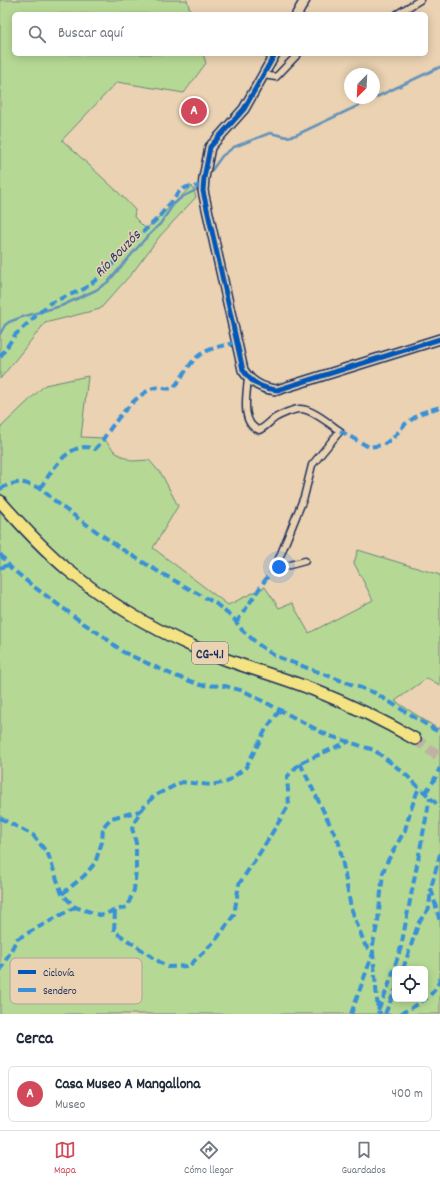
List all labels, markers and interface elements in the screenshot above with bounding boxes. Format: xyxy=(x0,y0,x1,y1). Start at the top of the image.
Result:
search box xyxy=(12,12,428,56)
icon: search xyxy=(26,23,48,45)
text: Buscar aquí xyxy=(58,23,123,45)
north arrow xyxy=(344,68,380,104)
pin: A xyxy=(181,96,207,126)
water label: Río Bouzós xyxy=(90,225,147,283)
your location xyxy=(269,557,289,577)
road number: CG-4.1 xyxy=(192,642,228,664)
legend xyxy=(10,958,142,1004)
text: Ciclovía xyxy=(43,966,75,982)
map controls xyxy=(392,966,428,1002)
button: locate xyxy=(392,966,428,1002)
text: Sendero xyxy=(43,984,77,1000)
text: Cerca xyxy=(16,1028,53,1052)
text: Casa Museo A Mangallona xyxy=(55,1074,200,1096)
text: A xyxy=(26,1085,34,1104)
text: 400 m xyxy=(392,1085,423,1104)
text: Museo xyxy=(55,1096,85,1115)
tab: Mapa xyxy=(54,1139,76,1179)
tab: Cómo llegar xyxy=(184,1139,233,1179)
tab: Guardados xyxy=(341,1139,386,1179)

